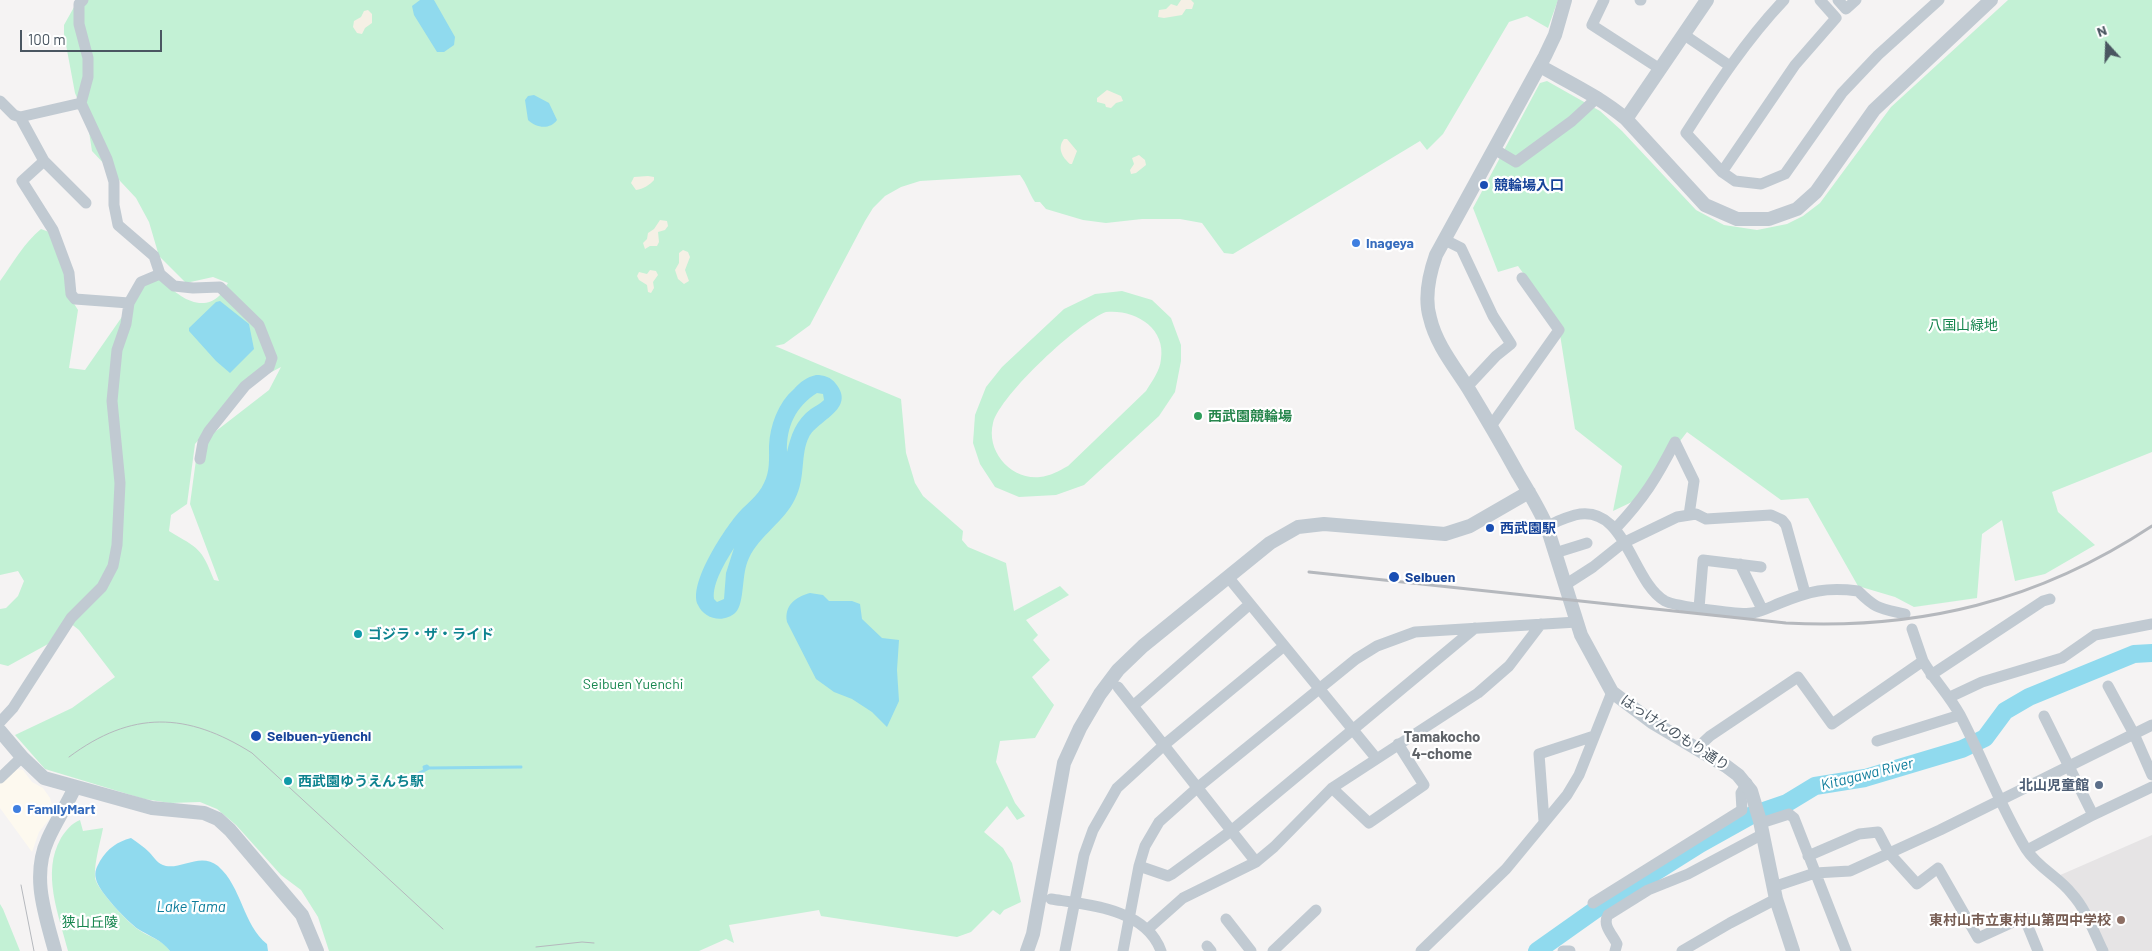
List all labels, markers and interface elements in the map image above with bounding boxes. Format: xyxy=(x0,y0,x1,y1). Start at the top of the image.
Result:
scale bar xyxy=(22,20,165,52)
north arrow xyxy=(2082,20,2132,70)
text: N xyxy=(2094,21,2109,40)
text: 100 m xyxy=(28,30,66,48)
place label: 競輪場入口 xyxy=(1494,177,1564,193)
marker: 競輪場入口 xyxy=(1478,179,1490,191)
place label: Inageya xyxy=(1366,235,1414,251)
marker: Inageya xyxy=(1350,237,1362,249)
park label: 八国山緑地 xyxy=(1928,317,1998,333)
place label: 西武園競輪場 xyxy=(1208,408,1292,424)
marker: 西武園競輪場 xyxy=(1192,410,1204,422)
place label: 西武園駅 xyxy=(1500,520,1556,536)
marker: 西武園駅 xyxy=(1484,522,1496,534)
place label: Seibuen xyxy=(1405,569,1455,585)
marker: Seibuen xyxy=(1387,570,1401,584)
place label: ゴジラ・ザ・ライド xyxy=(368,626,494,642)
marker: ゴジラ・ザ・ライド xyxy=(352,628,364,640)
park label: Seibuen Yuenchi xyxy=(583,676,683,692)
street label: はっけんのもり通り xyxy=(1618,692,1732,774)
place label: Seibuen-yūenchi xyxy=(267,728,371,744)
district label: Tamakocho 4-chome xyxy=(1404,728,1480,763)
marker: Seibuen-yūenchi xyxy=(249,729,263,743)
water label: Kitagawa River xyxy=(1819,754,1915,794)
place label: 西武園ゆうえんち駅 xyxy=(298,773,424,789)
marker: 西武園ゆうえんち駅 xyxy=(282,775,294,787)
place label: 北山児童館 xyxy=(2019,777,2089,793)
marker: 北山児童館 xyxy=(2093,779,2105,791)
place label: FamilyMart xyxy=(27,801,95,817)
marker: FamilyMart xyxy=(11,803,23,815)
water label: Lake Tama xyxy=(156,898,226,916)
place label: 東村山市立東村山第四中学校 xyxy=(1929,912,2111,928)
park label: 狭山丘陵 xyxy=(62,914,118,930)
marker: 東村山市立東村山第四中学校 xyxy=(2115,914,2127,926)

